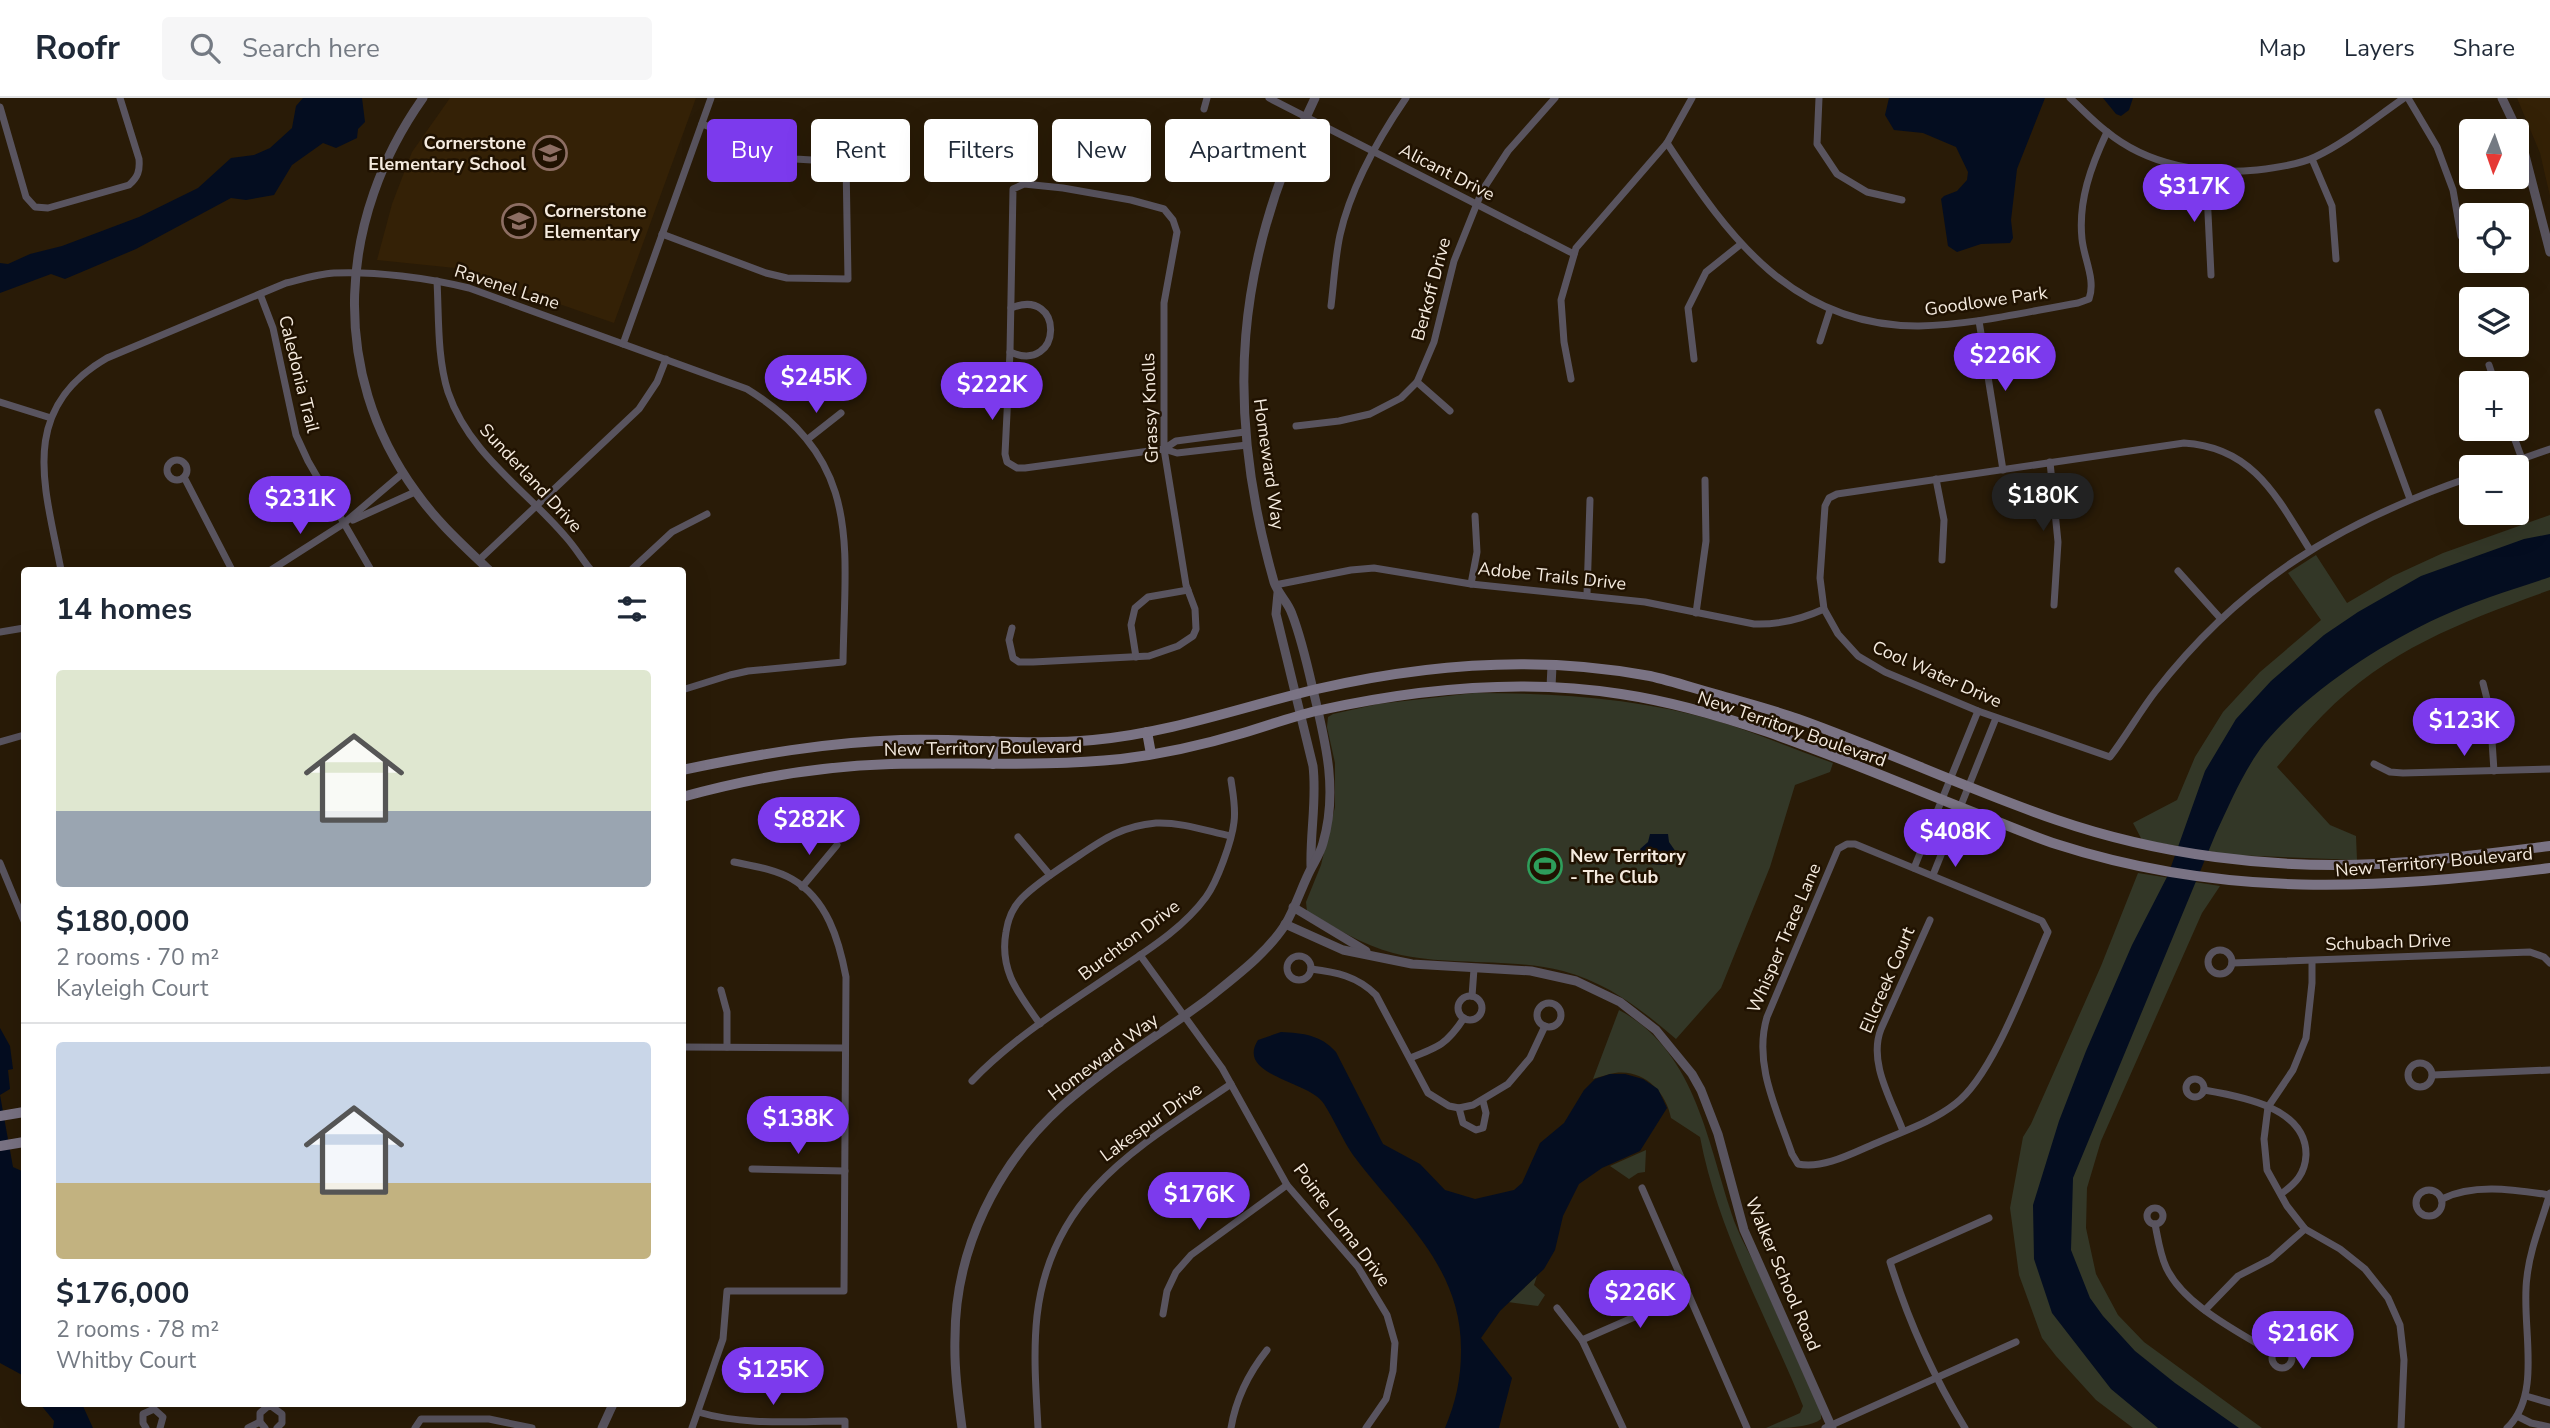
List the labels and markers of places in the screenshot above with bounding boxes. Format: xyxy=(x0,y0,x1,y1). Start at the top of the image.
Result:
place label: Cornerstone Elementary School xyxy=(368,131,526,176)
school or university icon: Cornerstone Elementary School xyxy=(531,134,569,172)
pin: $317K xyxy=(2145,164,2243,224)
place label: Cornerstone Elementary xyxy=(544,199,647,244)
school or university icon: Cornerstone Elementary xyxy=(500,202,538,240)
pin: $226K xyxy=(1956,334,2054,393)
pin: $245K xyxy=(767,356,865,415)
pin: $222K xyxy=(943,362,1041,422)
pin: $180K xyxy=(1994,474,2092,533)
pin: $231K xyxy=(251,476,349,536)
pin: $123K xyxy=(2415,698,2513,758)
pin: $282K xyxy=(760,798,858,857)
pin: $408K xyxy=(1906,810,2004,869)
place label: New Territory - The Club xyxy=(1570,844,1686,889)
sports icon: New Territory - The Club xyxy=(1526,847,1564,885)
pin: $138K xyxy=(749,1096,847,1156)
pin: $176K xyxy=(1150,1172,1248,1232)
pin: $226K xyxy=(1591,1270,1689,1330)
pin: $216K xyxy=(2254,1312,2352,1371)
pin: $125K xyxy=(724,1348,822,1407)

